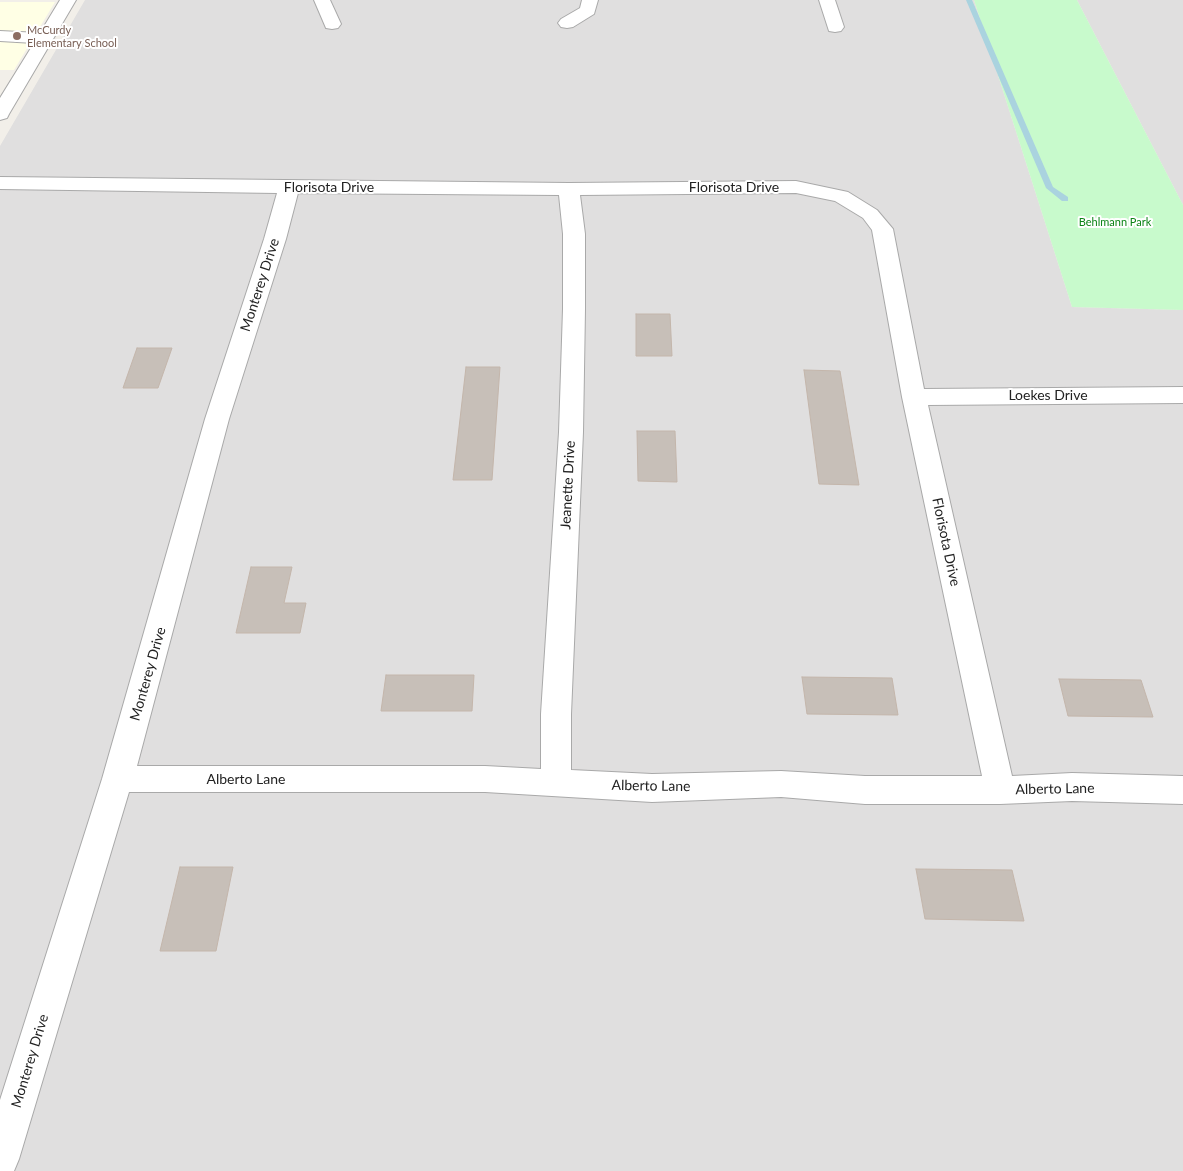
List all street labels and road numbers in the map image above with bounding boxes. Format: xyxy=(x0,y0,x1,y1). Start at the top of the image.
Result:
street label: Florisota Drive xyxy=(284,179,374,195)
street label: Florisota Drive xyxy=(689,179,779,195)
street label: Monterey Drive xyxy=(237,236,283,334)
street label: Loekes Drive xyxy=(1008,387,1088,403)
street label: Jeanette Drive xyxy=(557,440,579,530)
street label: Florisota Drive xyxy=(928,496,964,588)
street label: Monterey Drive xyxy=(127,625,169,723)
street label: Alberto Lane xyxy=(207,771,285,787)
street label: Alberto Lane xyxy=(611,777,691,795)
street label: Alberto Lane xyxy=(1015,780,1095,798)
street label: Monterey Drive xyxy=(8,1012,52,1110)

